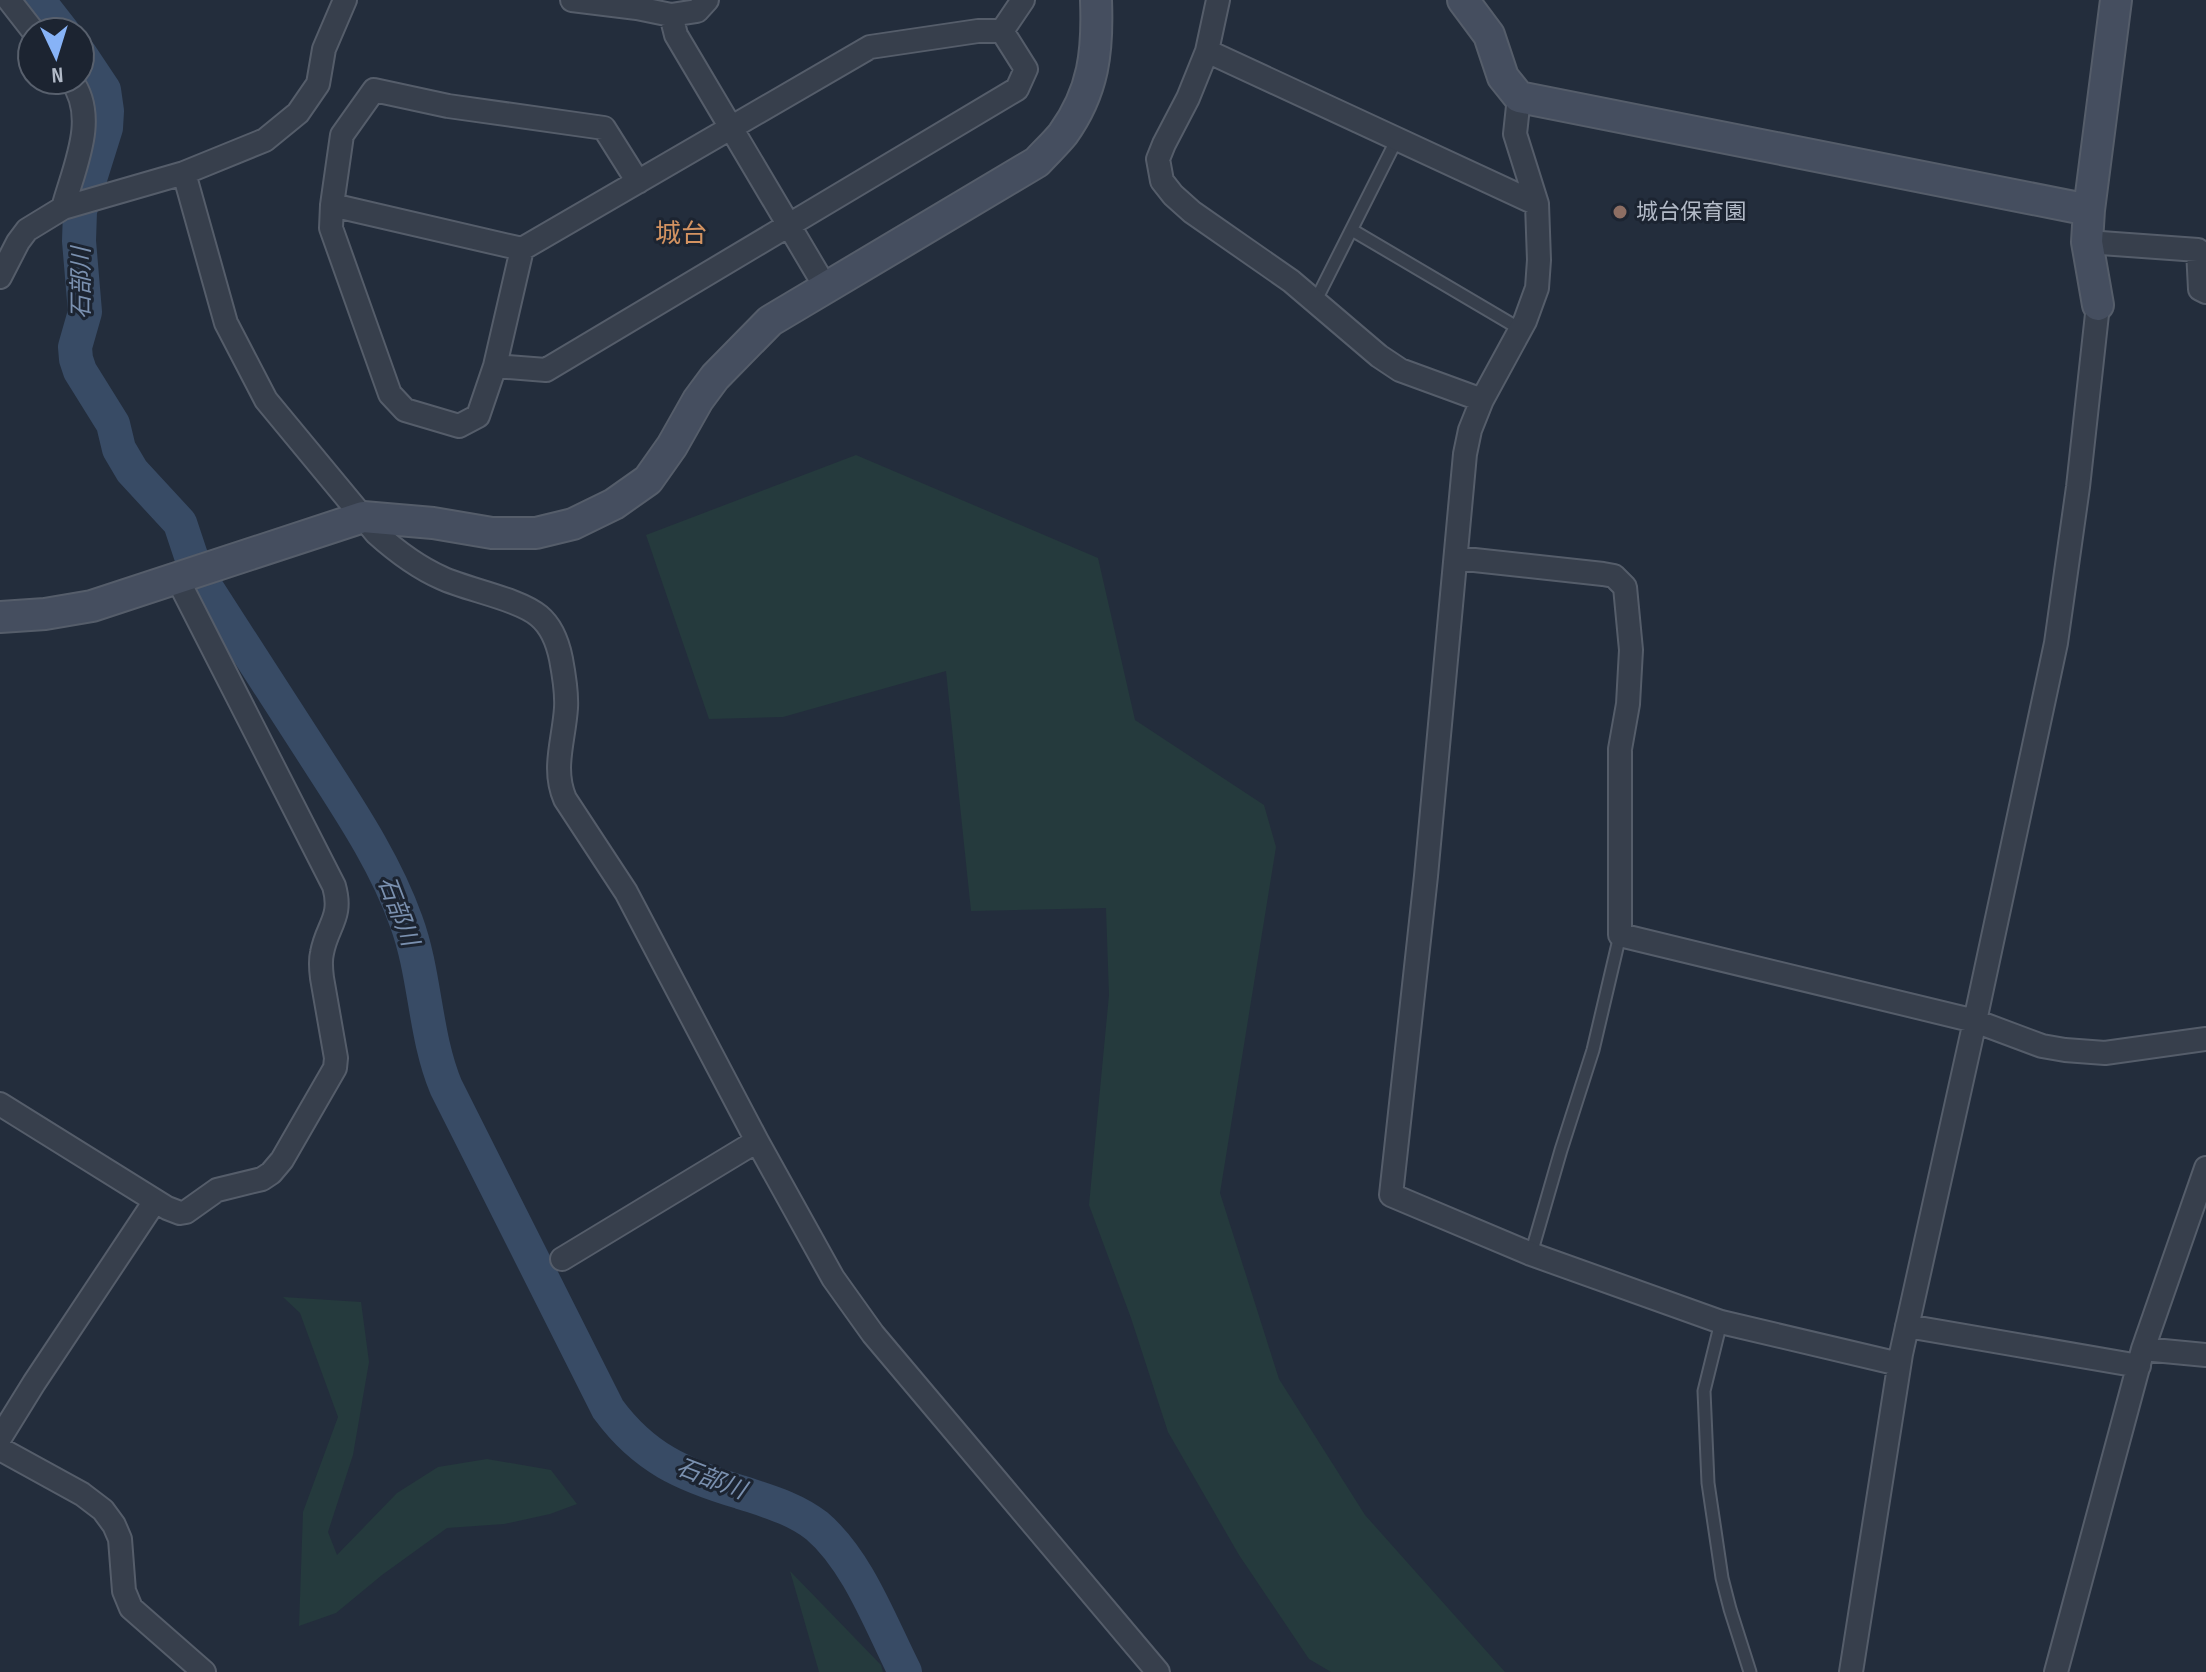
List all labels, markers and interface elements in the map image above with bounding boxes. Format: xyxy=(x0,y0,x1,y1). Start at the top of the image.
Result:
north arrow xyxy=(16,16,96,96)
text: N xyxy=(50,61,64,88)
place label: 城台保育園 xyxy=(1636,199,1746,226)
marker: 城台保育園 xyxy=(1611,203,1629,221)
district label: 城台 xyxy=(655,219,707,250)
water label: 石部川 xyxy=(67,244,96,319)
water label: 石部川 xyxy=(372,872,426,953)
water label: 石部川 xyxy=(672,1453,753,1507)

